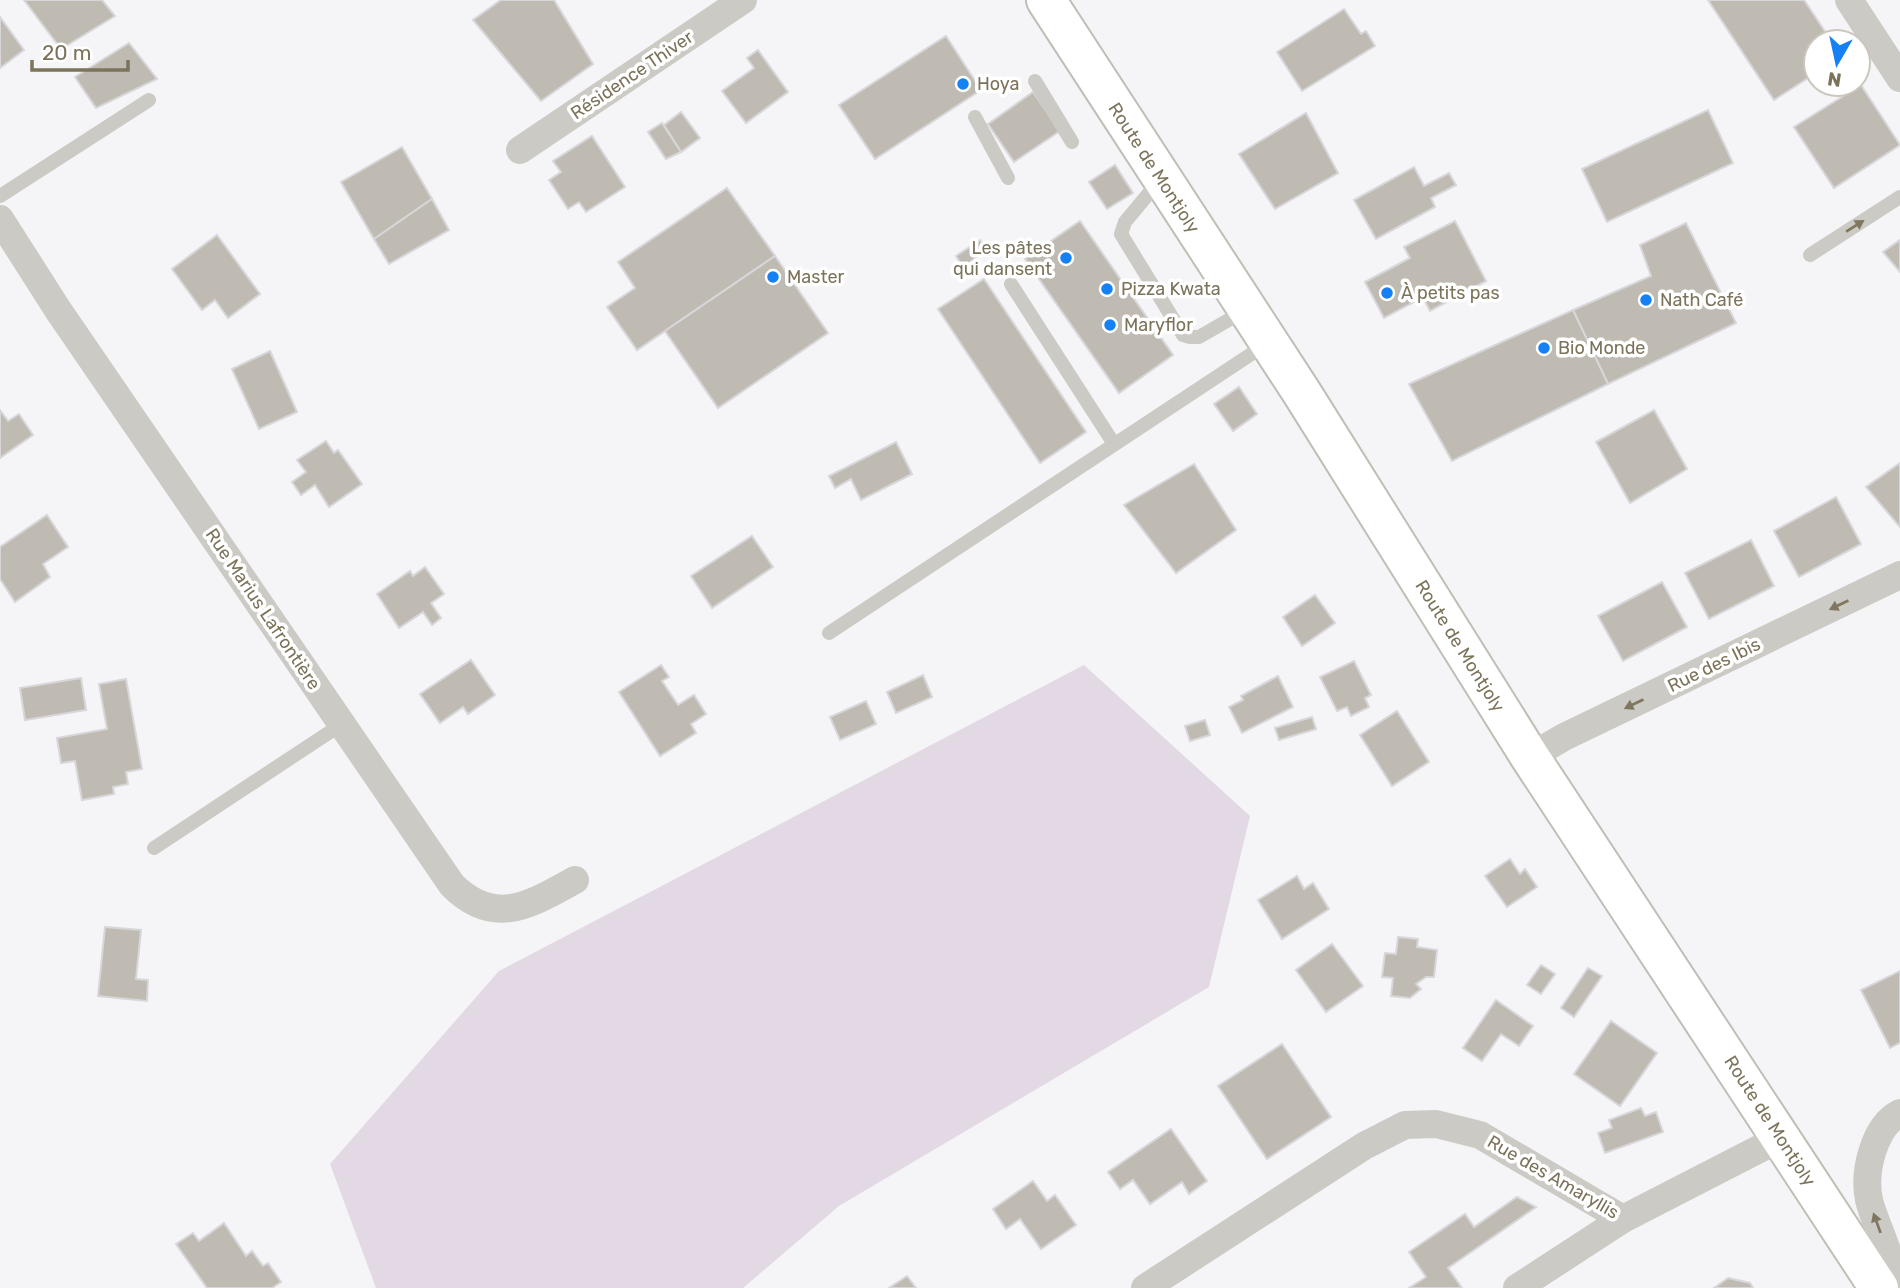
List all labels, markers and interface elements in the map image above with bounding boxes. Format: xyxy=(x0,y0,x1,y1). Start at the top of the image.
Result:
street label: Résidence Thiver xyxy=(567,26,698,124)
scale bar xyxy=(32,28,128,72)
north arrow xyxy=(1802,28,1872,98)
text: 20 m xyxy=(42,40,91,65)
text: N xyxy=(1826,67,1843,92)
place label: Hoya xyxy=(977,73,1019,95)
marker: Hoya xyxy=(955,76,971,92)
street label: Route de Montjoly xyxy=(1104,99,1204,237)
one-way arrow xyxy=(1845,219,1865,232)
place label: Les pâtes qui dansent xyxy=(953,237,1052,280)
marker: Les pâtes qui dansent xyxy=(1058,250,1074,266)
place label: Master xyxy=(787,266,845,288)
marker: Master xyxy=(765,269,781,285)
place label: Pizza Kwata xyxy=(1121,278,1221,300)
marker: Pizza Kwata xyxy=(1099,281,1115,297)
place label: À petits pas xyxy=(1401,282,1500,304)
marker: À petits pas xyxy=(1379,285,1395,301)
place label: Nath Café xyxy=(1660,289,1743,311)
marker: Nath Café xyxy=(1638,292,1654,308)
place label: Maryflor xyxy=(1124,314,1193,336)
marker: Maryflor xyxy=(1102,317,1118,333)
place label: Bio Monde xyxy=(1558,337,1645,359)
marker: Bio Monde xyxy=(1536,340,1552,356)
street label: Rue Marius Lafrontière xyxy=(201,524,325,694)
street label: Route de Montjoly xyxy=(1411,576,1509,716)
one-way arrow xyxy=(1829,599,1849,610)
street label: Rue des Ibis xyxy=(1664,633,1764,697)
one-way arrow xyxy=(1624,698,1644,709)
street label: Route de Montjoly xyxy=(1720,1052,1820,1190)
street label: Rue des Amaryllis xyxy=(1483,1130,1623,1224)
one-way arrow xyxy=(1871,1212,1882,1233)

